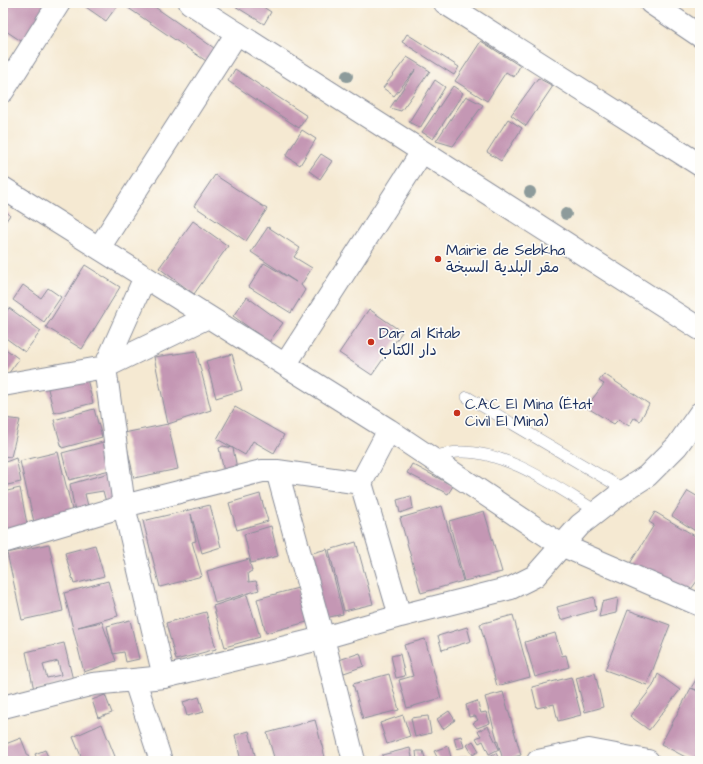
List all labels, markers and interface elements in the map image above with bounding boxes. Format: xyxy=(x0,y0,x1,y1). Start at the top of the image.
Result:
place label: Mairie de Sebkha مقر البلدية السبخة xyxy=(446,240,566,278)
marker: Mairie de Sebkha مقر البلدية السبخة xyxy=(433,254,443,264)
place label: Dar al Kitab دار الكتاب xyxy=(379,323,461,361)
marker: Dar al Kitab دار الكتاب xyxy=(366,337,376,347)
place label: C.A.C El Mina (État Civil El Mina) xyxy=(465,394,592,432)
marker: C.A.C El Mina (État Civil El Mina) xyxy=(452,408,462,418)

